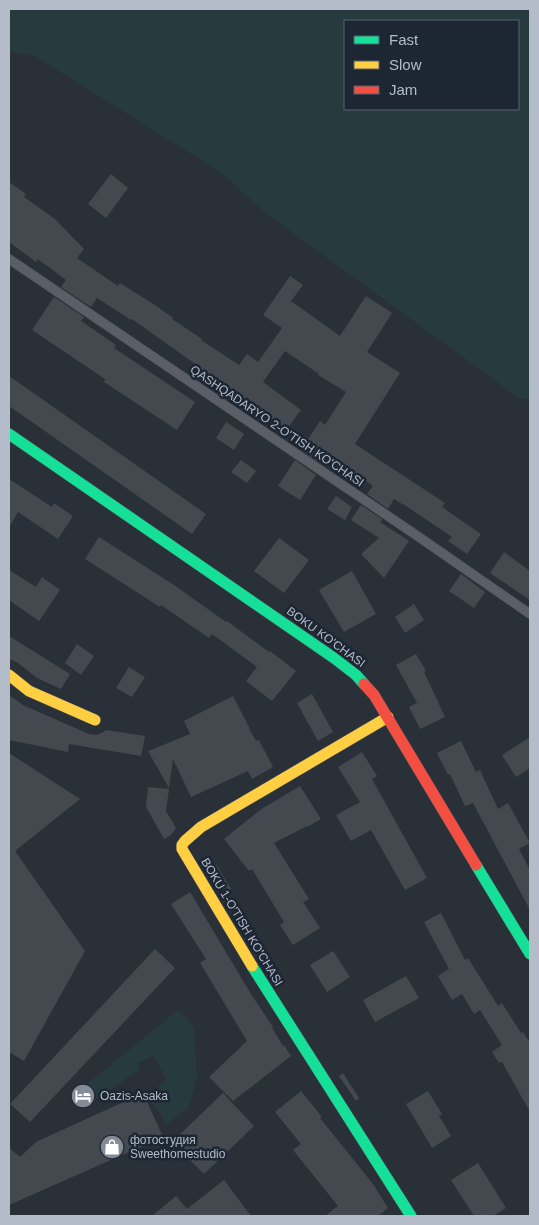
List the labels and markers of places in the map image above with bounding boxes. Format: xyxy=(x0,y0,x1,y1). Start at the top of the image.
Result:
hotel icon: Oazis-Asaka xyxy=(70,1083,96,1109)
place label: Oazis-Asaka xyxy=(100,1089,168,1103)
place label: фотостудия Sweethomestudio xyxy=(130,1133,226,1161)
shop icon: фотостудия Sweethomestudio xyxy=(99,1134,125,1160)

